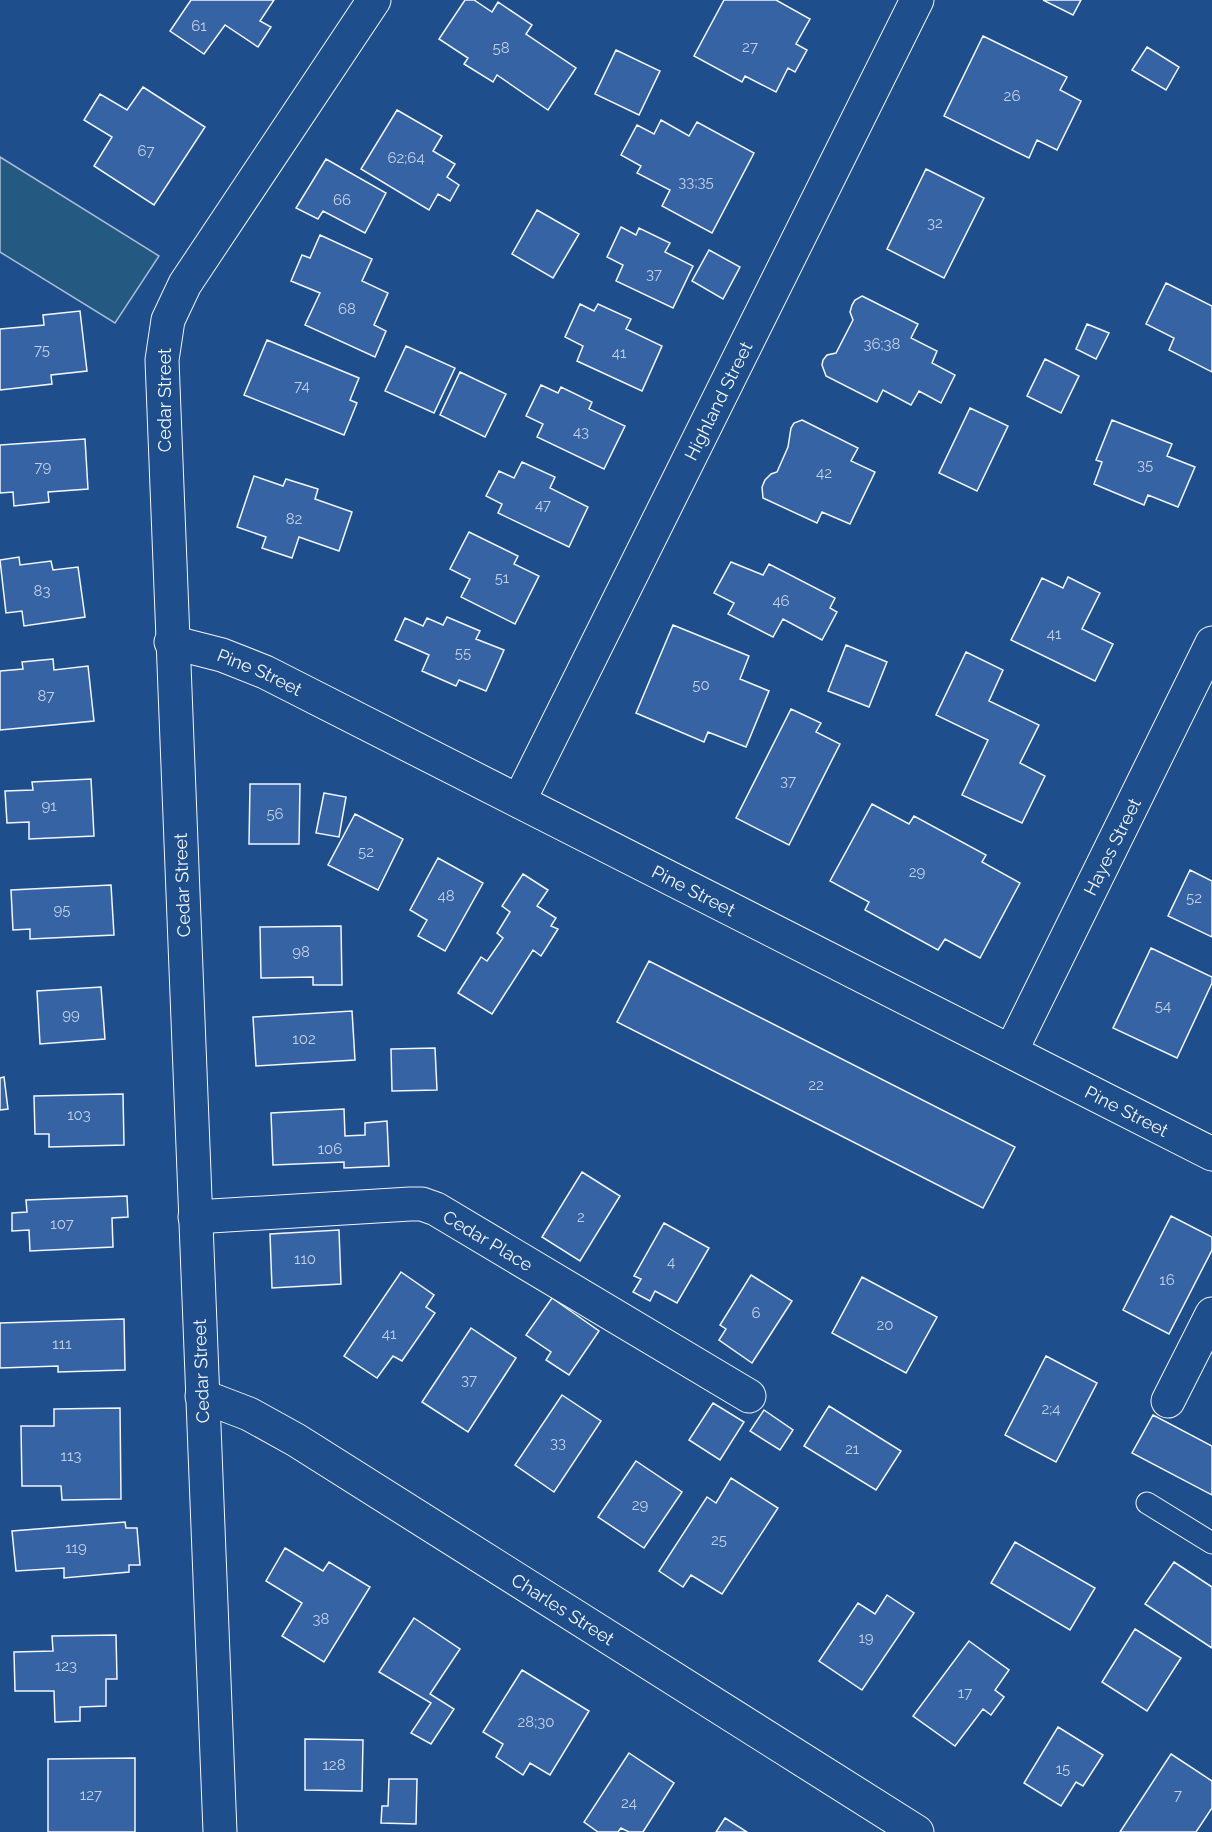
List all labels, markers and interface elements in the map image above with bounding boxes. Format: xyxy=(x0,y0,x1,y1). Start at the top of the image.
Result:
house number: 61 xyxy=(191,17,207,35)
house number: 27 xyxy=(742,38,758,56)
house number: 58 xyxy=(492,39,510,57)
house number: 26 xyxy=(1004,87,1020,105)
house number: 67 xyxy=(137,142,155,160)
house number: 62;64 xyxy=(387,149,425,167)
house number: 33;35 xyxy=(678,173,714,191)
house number: 66 xyxy=(333,191,351,209)
house number: 32 xyxy=(927,214,943,232)
house number: 37 xyxy=(646,265,662,283)
house number: 68 xyxy=(338,300,356,318)
house number: 36;38 xyxy=(863,335,901,353)
street label: Highland Street xyxy=(680,338,756,463)
house number: 75 xyxy=(34,341,50,359)
house number: 41 xyxy=(612,344,627,362)
street label: Cedar Street xyxy=(154,348,175,452)
house number: 74 xyxy=(294,377,310,395)
house number: 43 xyxy=(573,423,589,441)
house number: 35 xyxy=(1137,456,1153,474)
house number: 79 xyxy=(35,458,52,476)
house number: 42 xyxy=(816,464,832,482)
house number: 47 xyxy=(535,496,551,514)
house number: 82 xyxy=(286,510,303,528)
house number: 51 xyxy=(495,569,510,587)
house number: 83 xyxy=(34,582,50,600)
house number: 46 xyxy=(772,592,790,610)
house number: 41 xyxy=(1047,625,1062,643)
street label: Pine Street xyxy=(214,644,306,700)
house number: 55 xyxy=(455,644,471,662)
house number: 50 xyxy=(692,676,710,694)
house number: 87 xyxy=(38,687,54,705)
house number: 37 xyxy=(780,772,796,790)
street label: Hayes Street xyxy=(1079,794,1145,899)
house number: 91 xyxy=(41,797,57,815)
house number: 56 xyxy=(266,805,284,823)
street label: Cedar Street xyxy=(170,833,194,937)
house number: 52 xyxy=(358,843,374,861)
street label: Pine Street xyxy=(649,860,739,920)
house number: 29 xyxy=(909,863,926,881)
house number: 48 xyxy=(437,887,455,905)
house number: 52 xyxy=(1186,889,1202,907)
house number: 95 xyxy=(54,901,70,919)
house number: 98 xyxy=(292,943,310,961)
house number: 54 xyxy=(1155,997,1171,1015)
house number: 99 xyxy=(62,1006,80,1024)
house number: 102 xyxy=(292,1030,316,1048)
house number: 22 xyxy=(808,1076,824,1094)
street label: Pine Street xyxy=(1082,1081,1172,1141)
house number: 103 xyxy=(67,1106,91,1124)
house number: 106 xyxy=(318,1140,342,1158)
street label: Cedar Place xyxy=(440,1205,537,1275)
house number: 2 xyxy=(577,1208,585,1226)
house number: 107 xyxy=(50,1215,74,1233)
house number: 110 xyxy=(294,1250,316,1268)
house number: 4 xyxy=(667,1253,675,1271)
house number: 16 xyxy=(1159,1271,1175,1289)
house number: 6 xyxy=(751,1304,761,1322)
house number: 20 xyxy=(877,1316,894,1334)
street label: Cedar Street xyxy=(189,1319,213,1423)
house number: 41 xyxy=(382,1325,397,1343)
house number: 111 xyxy=(52,1335,72,1353)
house number: 37 xyxy=(461,1371,477,1389)
house number: 2;4 xyxy=(1041,1400,1061,1418)
house number: 33 xyxy=(550,1434,566,1452)
house number: 21 xyxy=(845,1440,860,1458)
house number: 113 xyxy=(61,1447,81,1465)
house number: 29 xyxy=(632,1496,649,1514)
house number: 25 xyxy=(711,1531,727,1549)
house number: 119 xyxy=(65,1539,87,1557)
street label: Charles Street xyxy=(508,1568,619,1649)
house number: 38 xyxy=(313,1610,330,1628)
house number: 19 xyxy=(858,1629,874,1647)
house number: 123 xyxy=(55,1657,77,1675)
house number: 17 xyxy=(958,1684,972,1702)
house number: 28;30 xyxy=(518,1713,554,1731)
house number: 128 xyxy=(322,1756,346,1774)
house number: 15 xyxy=(1056,1760,1070,1778)
house number: 127 xyxy=(80,1786,102,1804)
house number: 7 xyxy=(1174,1786,1182,1804)
house number: 24 xyxy=(621,1794,637,1812)

